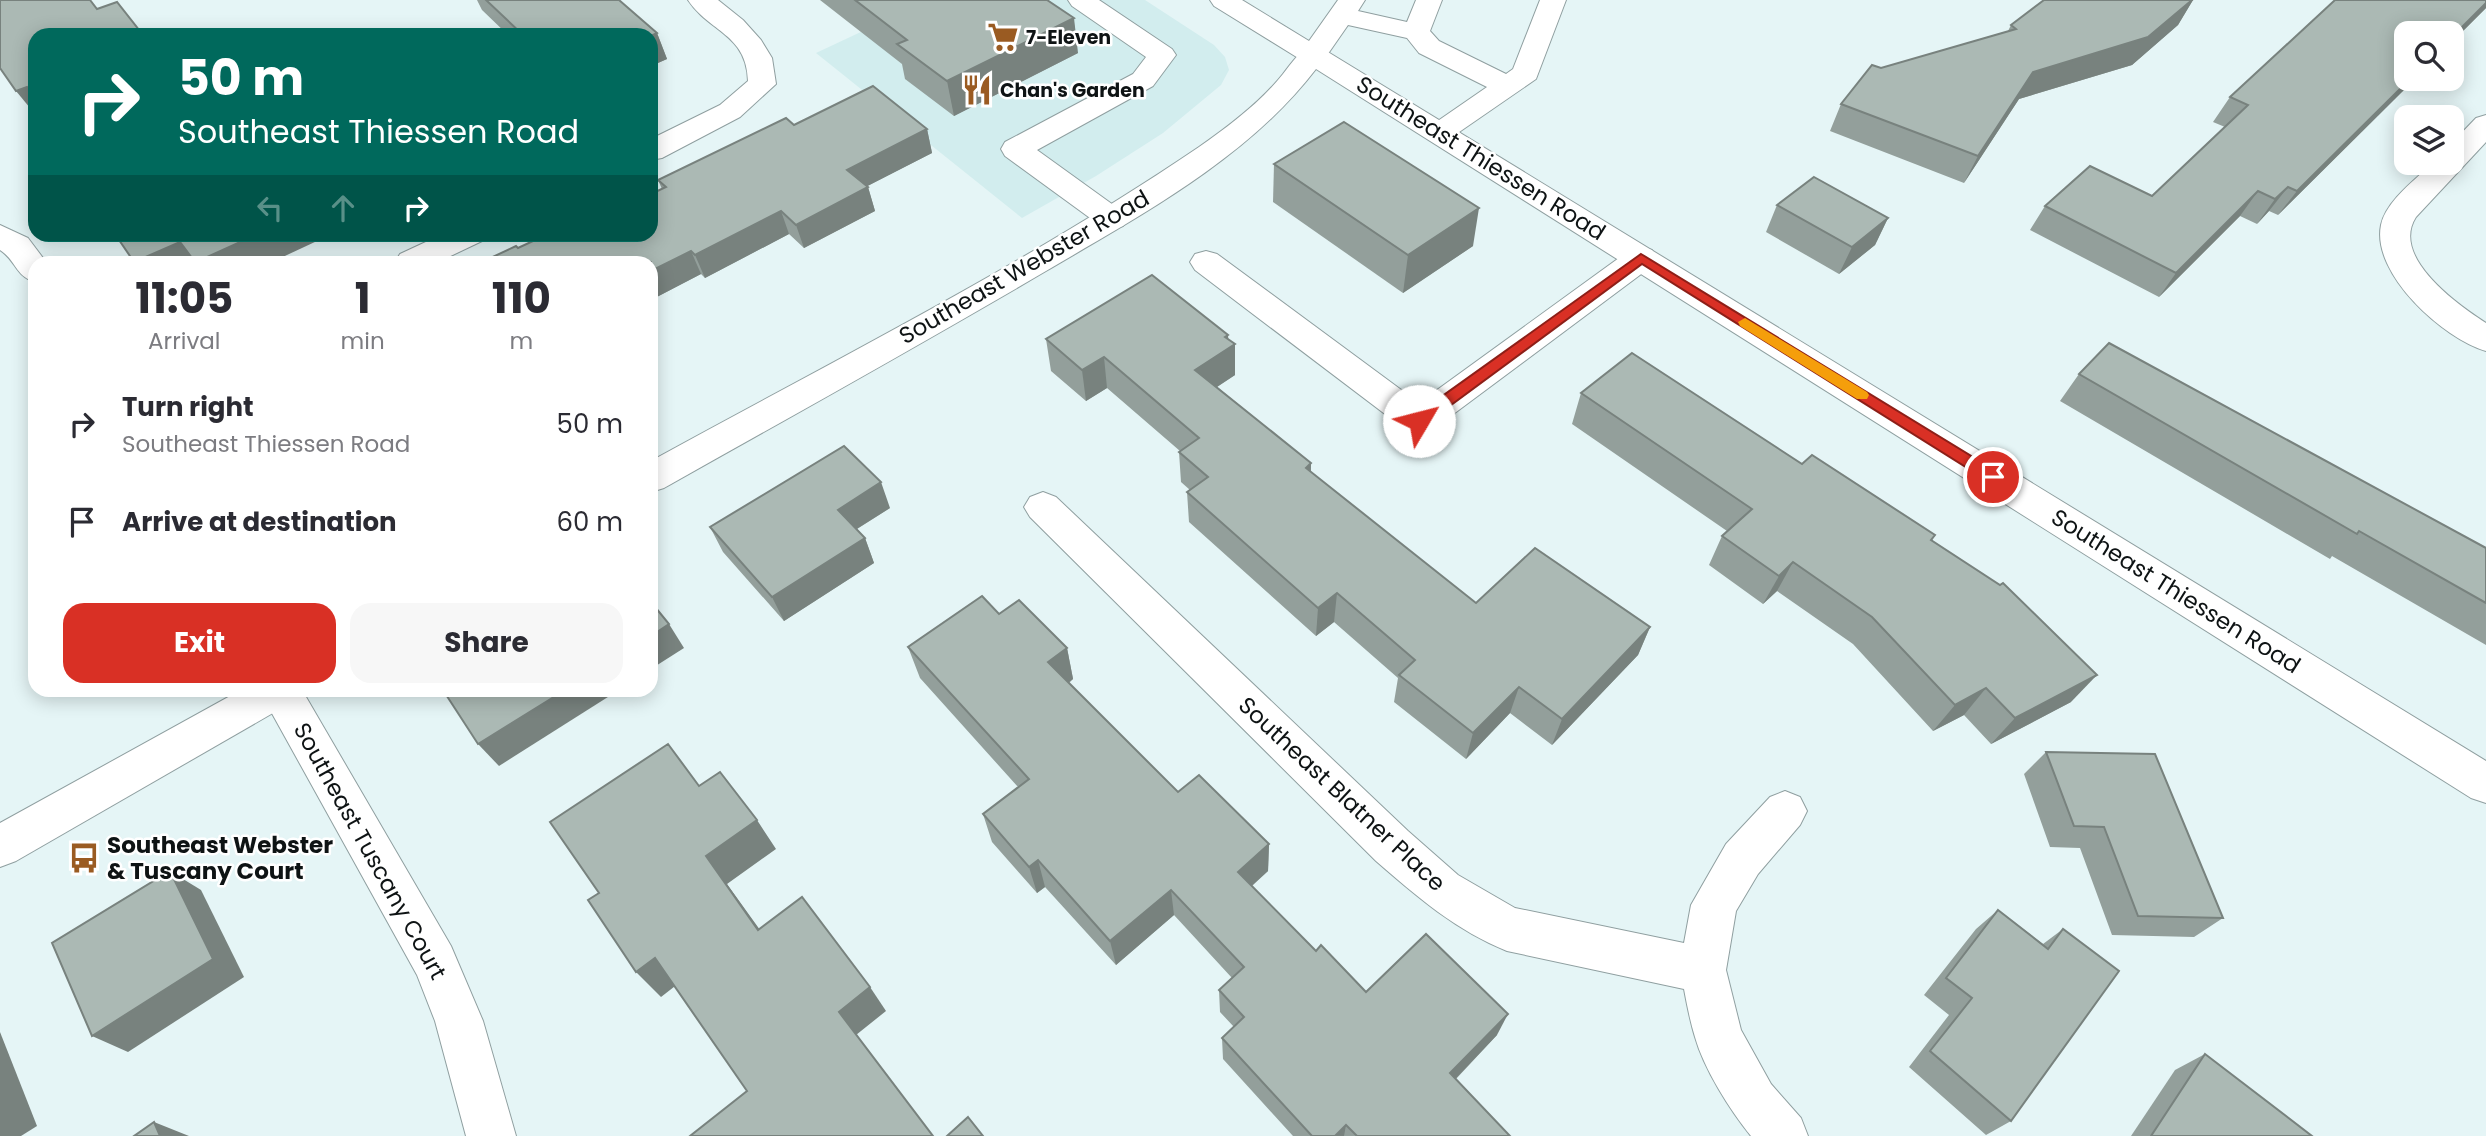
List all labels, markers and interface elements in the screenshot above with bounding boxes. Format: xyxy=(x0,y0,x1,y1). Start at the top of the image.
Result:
supermarket icon: 7-Eleven xyxy=(986,20,1020,54)
map controls xyxy=(2394,21,2464,175)
button: search xyxy=(2394,21,2464,91)
place label: 7-Eleven xyxy=(1026,24,1111,51)
text: 50 m xyxy=(178,44,304,112)
icon: right xyxy=(63,56,154,147)
street label: Southeast Thiessen Road xyxy=(1350,68,1612,248)
restaurant icon: Chan's Garden xyxy=(960,73,994,107)
place label: Chan's Garden xyxy=(1000,77,1145,104)
button: layers xyxy=(2394,105,2464,175)
text: Southeast Thiessen Road xyxy=(178,109,579,154)
street label: Southeast Webster Road xyxy=(893,182,1155,352)
icon: left xyxy=(251,189,289,227)
icon: ahead xyxy=(324,189,362,227)
icon: right xyxy=(397,189,435,227)
text: 11:05 xyxy=(135,269,233,328)
text: 1 xyxy=(355,269,371,328)
text: 110 xyxy=(492,269,551,328)
text: Arrival xyxy=(148,325,221,357)
text: min xyxy=(341,325,385,357)
text: m xyxy=(509,325,533,357)
position arrow xyxy=(1382,384,1456,458)
text: Turn right xyxy=(122,389,254,425)
icon: right xyxy=(63,405,101,443)
text: 50 m xyxy=(557,406,623,442)
text: Southeast Thiessen Road xyxy=(122,428,410,460)
pin xyxy=(1963,447,2023,507)
icon: arrive xyxy=(1974,458,2012,496)
street label: Southeast Thiessen Road xyxy=(2045,501,2307,681)
icon: arrive xyxy=(63,503,101,541)
text: Arrive at destination xyxy=(122,504,397,540)
text: 60 m xyxy=(556,504,623,540)
button: Exit xyxy=(63,603,336,683)
button: Share xyxy=(350,603,623,683)
street label: Southeast Blatner Place xyxy=(1231,689,1453,899)
street label: Southeast Tuscany Court xyxy=(286,717,454,985)
place label: Southeast Webster & Tuscany Court xyxy=(107,829,333,887)
bus stop icon: Southeast Webster & Tuscany Court xyxy=(67,841,101,875)

